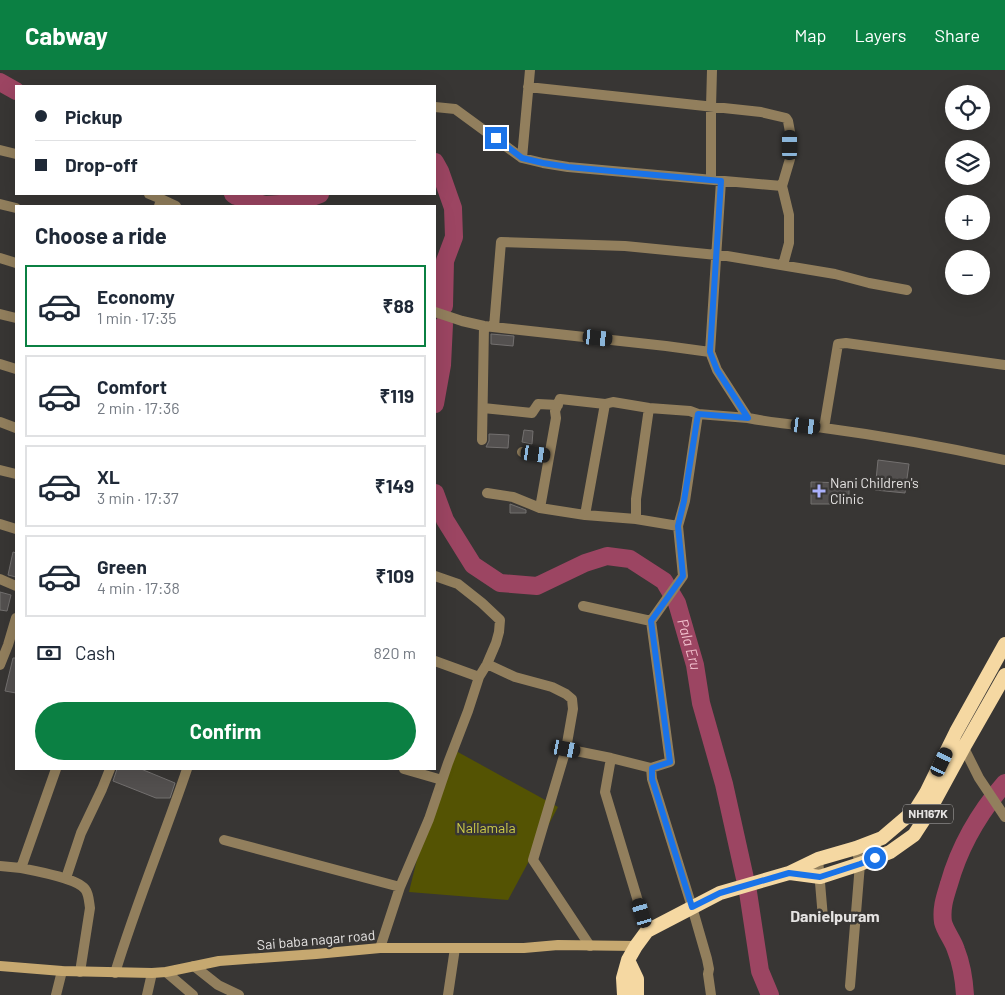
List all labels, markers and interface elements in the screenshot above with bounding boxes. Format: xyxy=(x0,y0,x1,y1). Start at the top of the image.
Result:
text: Cabway xyxy=(25,21,108,50)
text: Map xyxy=(794,24,826,46)
text: Layers xyxy=(854,24,907,46)
text: Share xyxy=(935,24,980,46)
map controls xyxy=(945,85,990,295)
button: locate xyxy=(945,85,990,130)
text: Pickup xyxy=(65,105,123,128)
route end xyxy=(485,127,507,149)
car xyxy=(782,130,797,160)
button: layers xyxy=(945,140,990,185)
text: Drop-off xyxy=(65,153,138,176)
button: + xyxy=(945,195,990,240)
text: Choose a ride xyxy=(35,222,167,248)
button: − xyxy=(945,250,990,295)
icon: car xyxy=(37,284,82,329)
text: Economy xyxy=(97,285,175,308)
text: ₹88 xyxy=(383,294,414,317)
text: 1 min · 17:35 xyxy=(97,308,177,327)
car xyxy=(582,329,613,347)
icon: car xyxy=(37,374,82,419)
text: Comfort xyxy=(97,375,167,398)
text: ₹119 xyxy=(379,384,414,407)
text: 2 min · 17:36 xyxy=(97,398,180,417)
car xyxy=(790,417,821,435)
car xyxy=(520,444,551,464)
icon: car xyxy=(37,464,82,509)
text: XL xyxy=(97,465,120,488)
text: ₹149 xyxy=(375,474,414,497)
place label: Nani Children's Clinic xyxy=(830,474,919,507)
marker: Nani Children's Clinic xyxy=(812,484,826,498)
text: 3 min · 17:37 xyxy=(97,488,179,507)
icon: car xyxy=(37,554,82,599)
text: Green xyxy=(97,555,147,578)
text: ₹109 xyxy=(375,564,414,587)
text: 4 min · 17:38 xyxy=(97,578,180,597)
water label: Pala Eru xyxy=(674,616,706,671)
icon: cash xyxy=(35,639,63,667)
text: Cash xyxy=(75,641,116,664)
text: 820 m xyxy=(374,643,416,662)
button: Confirm xyxy=(35,702,416,760)
car xyxy=(549,739,582,759)
car xyxy=(928,745,955,779)
road number: NH167K xyxy=(903,804,953,824)
park label: Nallamala xyxy=(456,819,516,836)
route start xyxy=(864,847,886,869)
car xyxy=(630,896,653,930)
district label: Danielpuram xyxy=(790,906,880,925)
street label: Sai baba nagar road xyxy=(256,926,376,953)

